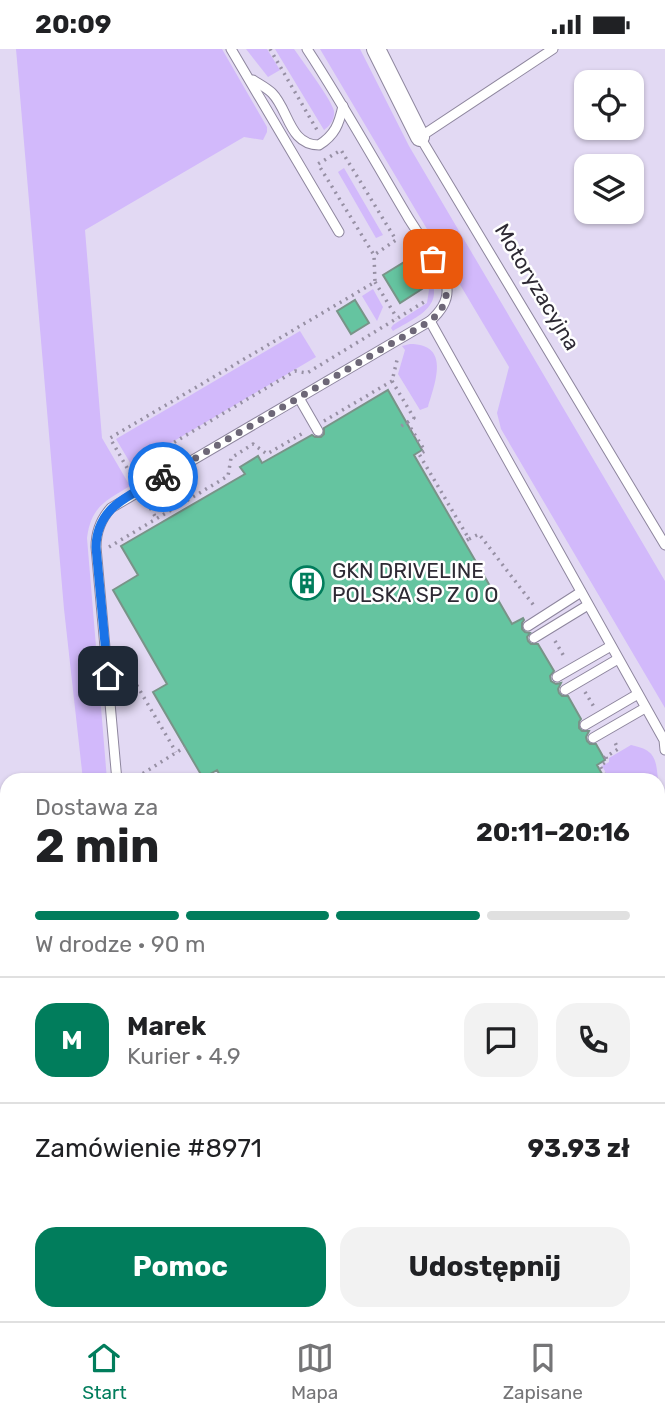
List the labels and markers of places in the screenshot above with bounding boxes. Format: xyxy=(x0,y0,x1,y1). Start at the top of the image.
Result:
pin xyxy=(403,229,463,289)
place label: GKN DRIVELINE POLSKA SP Z O O xyxy=(332,558,498,607)
building icon: GKN DRIVELINE POLSKA SP Z O O xyxy=(288,564,326,602)
pin xyxy=(78,646,138,706)

